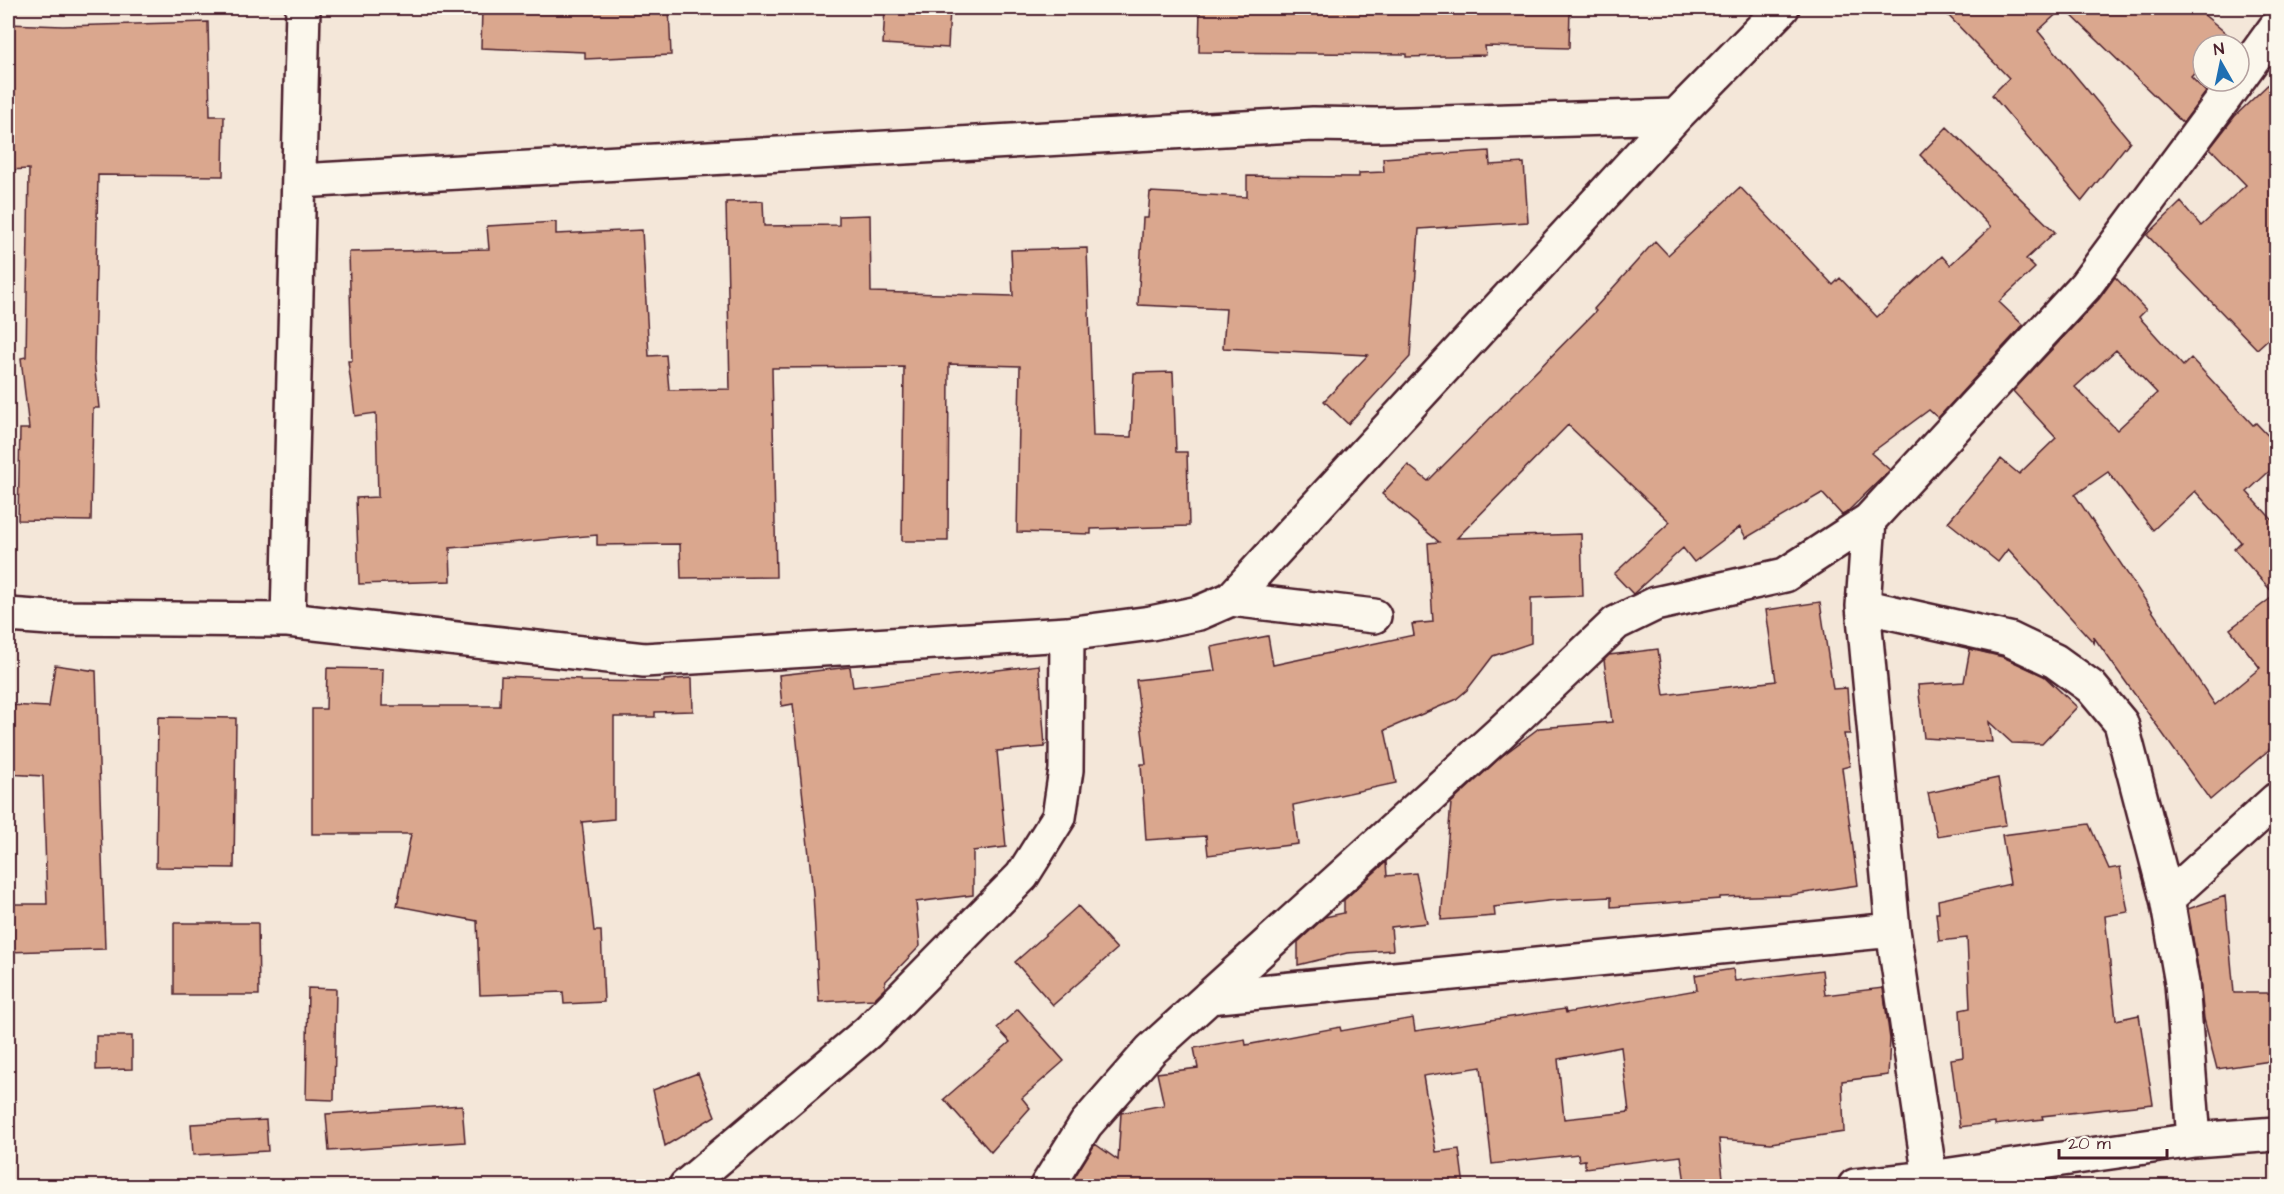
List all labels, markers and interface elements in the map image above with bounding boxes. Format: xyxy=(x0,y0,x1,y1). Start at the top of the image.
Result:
north arrow xyxy=(2191,33,2251,93)
text: N xyxy=(2212,38,2225,61)
scale bar xyxy=(2059,1122,2167,1160)
text: 20 m xyxy=(2068,1131,2111,1156)

